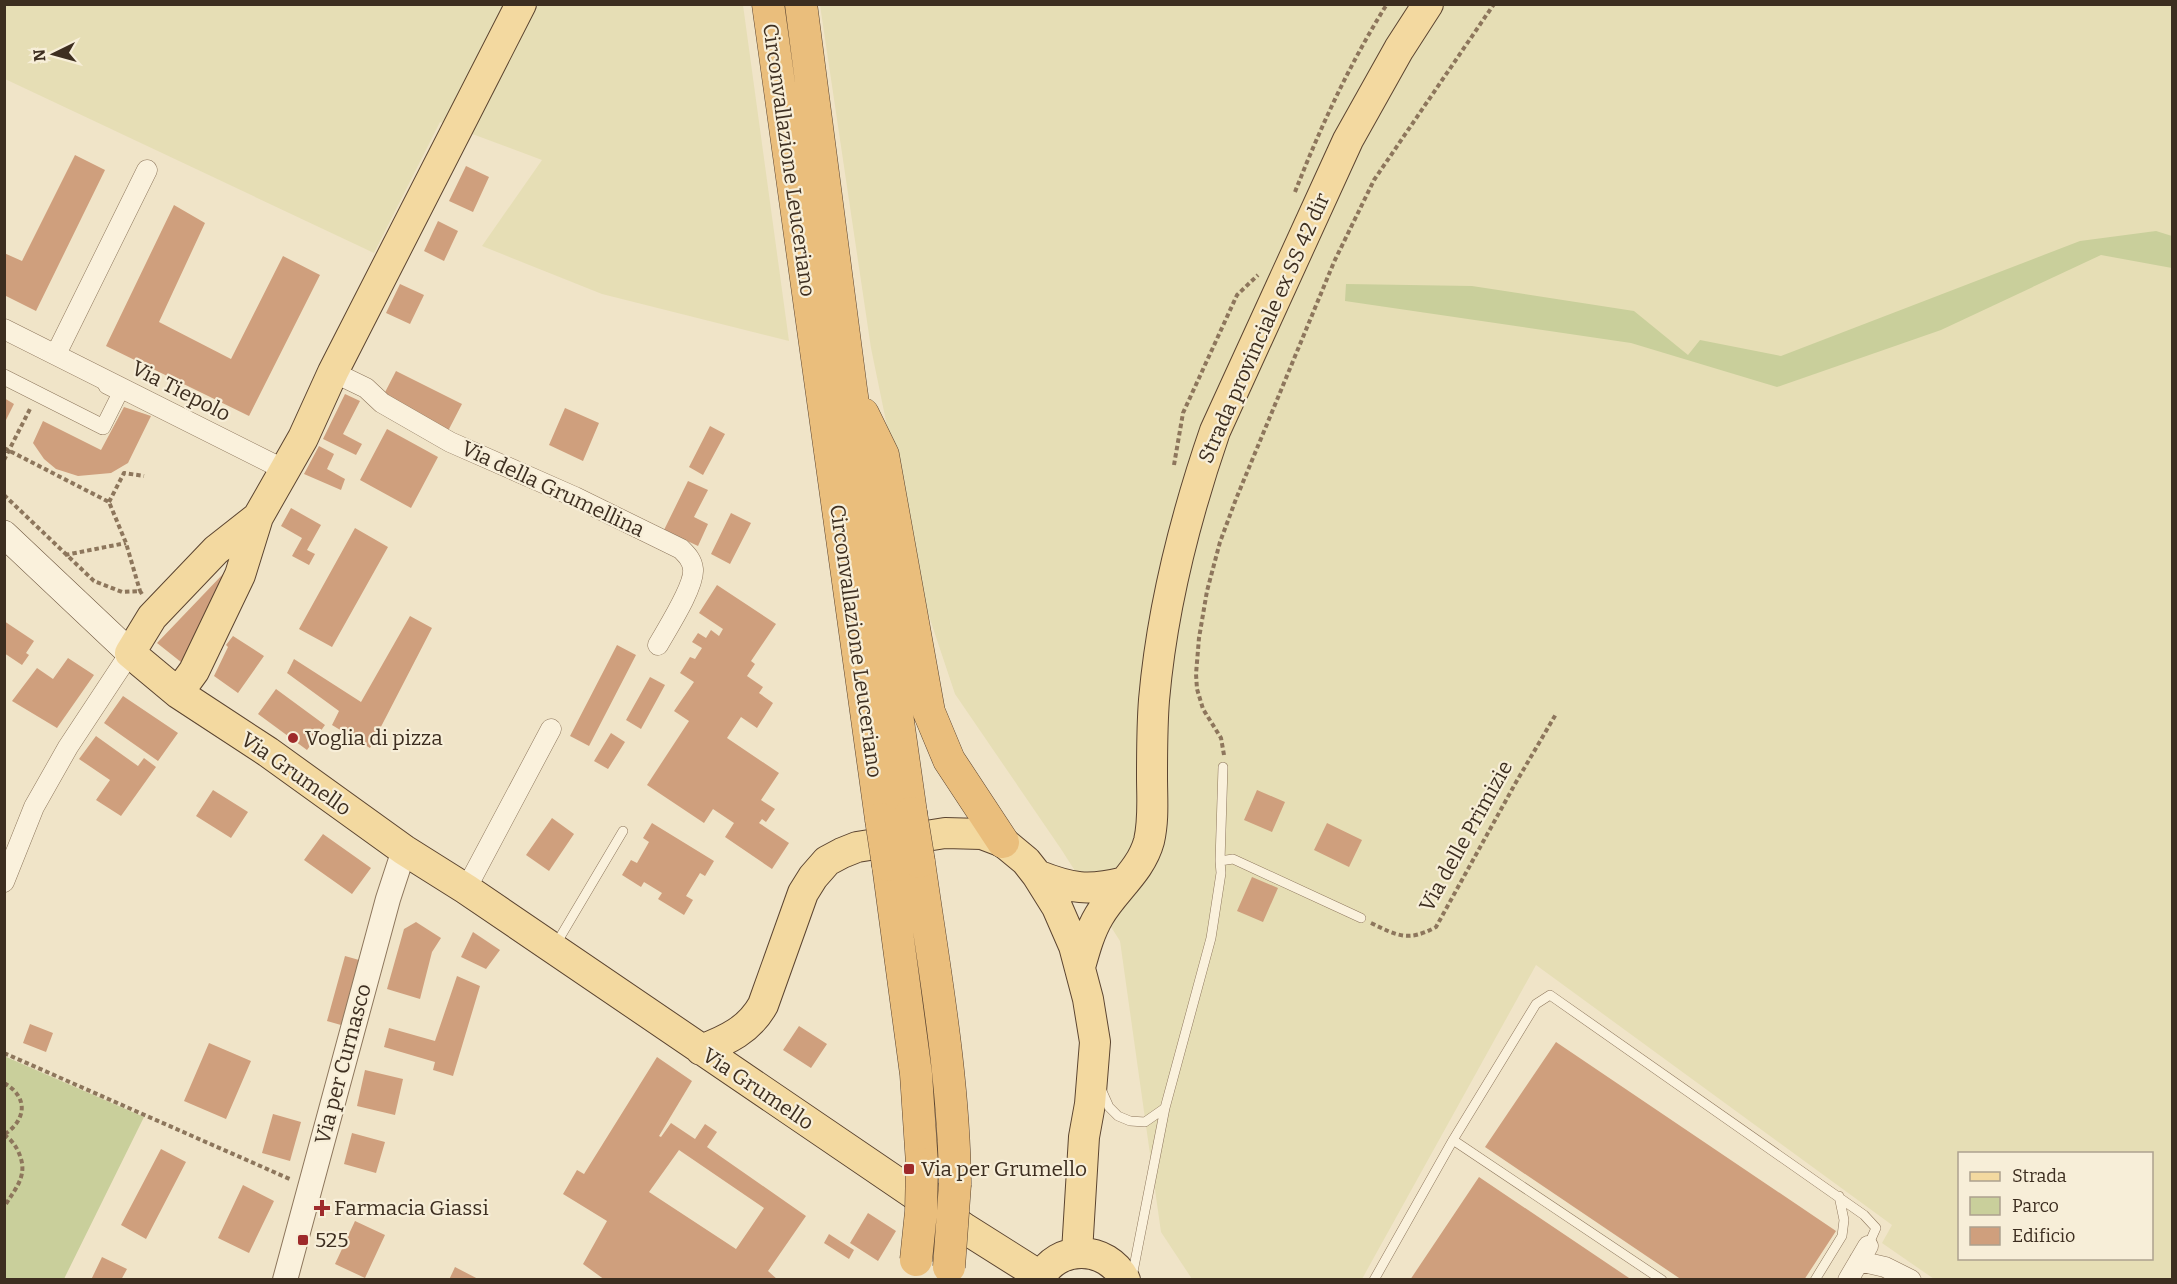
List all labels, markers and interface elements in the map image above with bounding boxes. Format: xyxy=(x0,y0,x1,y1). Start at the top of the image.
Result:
street label: Circonvallazione Leuceriano xyxy=(757,22,821,298)
north arrow xyxy=(24,24,84,84)
text: N xyxy=(30,48,50,62)
street label: Strada provinciale ex SS 42 dir xyxy=(1193,189,1335,467)
street label: Via Tiepolo xyxy=(127,355,235,427)
street label: Via della Grumellina xyxy=(457,435,649,543)
street label: Circonvallazione Leuceriano xyxy=(824,503,888,779)
place label: Voglia di pizza xyxy=(305,725,443,751)
street label: Via Grumello xyxy=(236,726,356,822)
marker: Voglia di pizza xyxy=(286,731,300,745)
street label: Via delle Primizie xyxy=(1414,756,1518,916)
street label: Via per Curnasco xyxy=(309,981,377,1147)
street label: Via Grumello xyxy=(697,1042,819,1136)
legend xyxy=(1958,1152,2153,1260)
place label: Via per Grumello xyxy=(921,1156,1087,1182)
marker: Via per Grumello xyxy=(902,1162,916,1176)
text: Strada xyxy=(2012,1165,2067,1187)
place label: Farmacia Giassi xyxy=(334,1195,489,1221)
text: Parco xyxy=(2012,1195,2059,1217)
marker: Farmacia Giassi xyxy=(315,1201,329,1215)
text: Edificio xyxy=(2012,1225,2075,1247)
place label: 525 xyxy=(315,1227,349,1253)
marker: 525 xyxy=(296,1233,310,1247)

